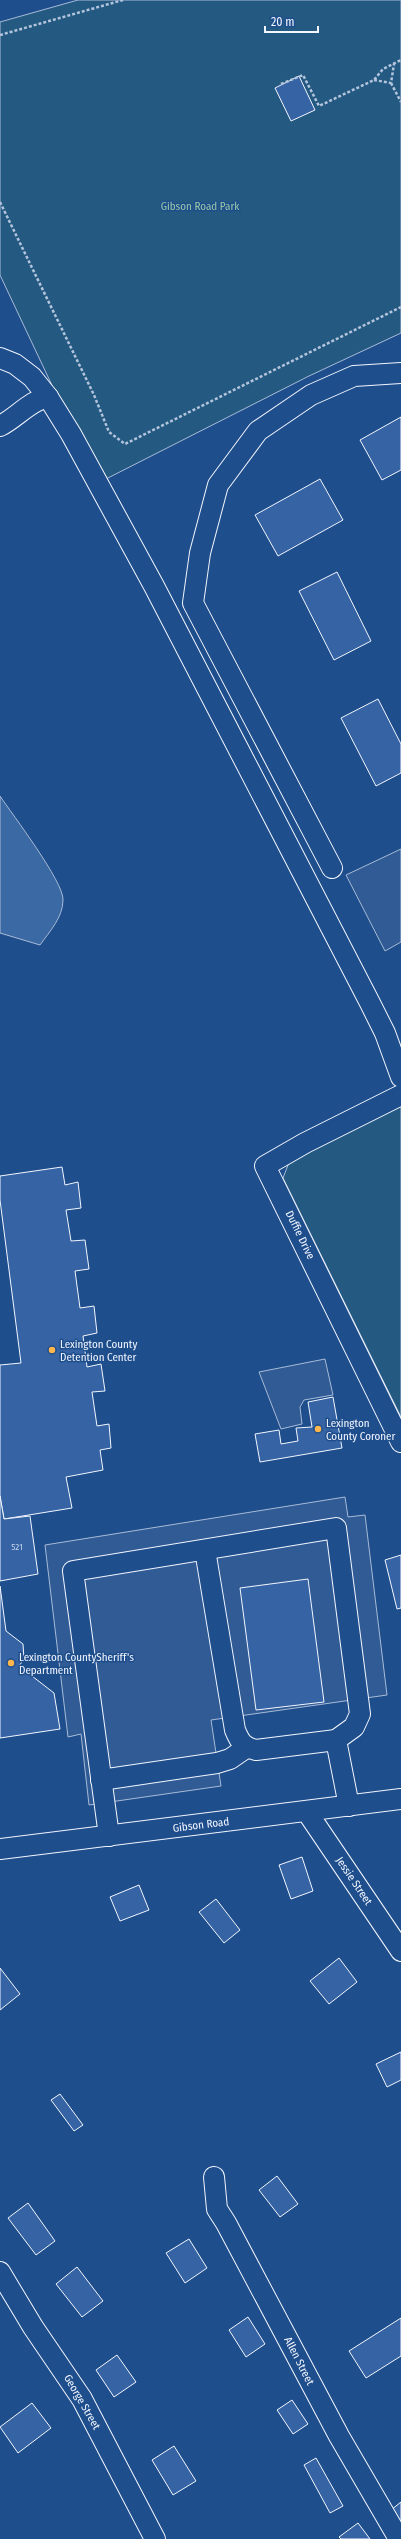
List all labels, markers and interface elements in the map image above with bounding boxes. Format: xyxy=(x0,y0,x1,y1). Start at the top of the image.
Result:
scale bar xyxy=(265,8,318,34)
text: 20 m xyxy=(271,15,295,29)
park label: Gibson Road Park xyxy=(161,200,240,213)
street label: Duffie Drive xyxy=(283,1209,317,1261)
place label: Lexington County Detention Center xyxy=(60,1338,137,1364)
marker: Lexington County Detention Center xyxy=(47,1345,57,1355)
place label: Lexington County Coroner xyxy=(326,1417,395,1443)
marker: Lexington County Coroner xyxy=(313,1424,323,1434)
house number: 521 xyxy=(11,1542,23,1552)
place label: Lexington CountySheriff's Department xyxy=(19,1651,134,1677)
marker: Lexington CountySheriff's Department xyxy=(6,1658,16,1668)
street label: Gibson Road xyxy=(172,1815,230,1835)
street label: Jessie Street xyxy=(333,1854,375,1908)
street label: Allen Street xyxy=(281,2335,317,2388)
street label: George Street xyxy=(61,2372,103,2432)

